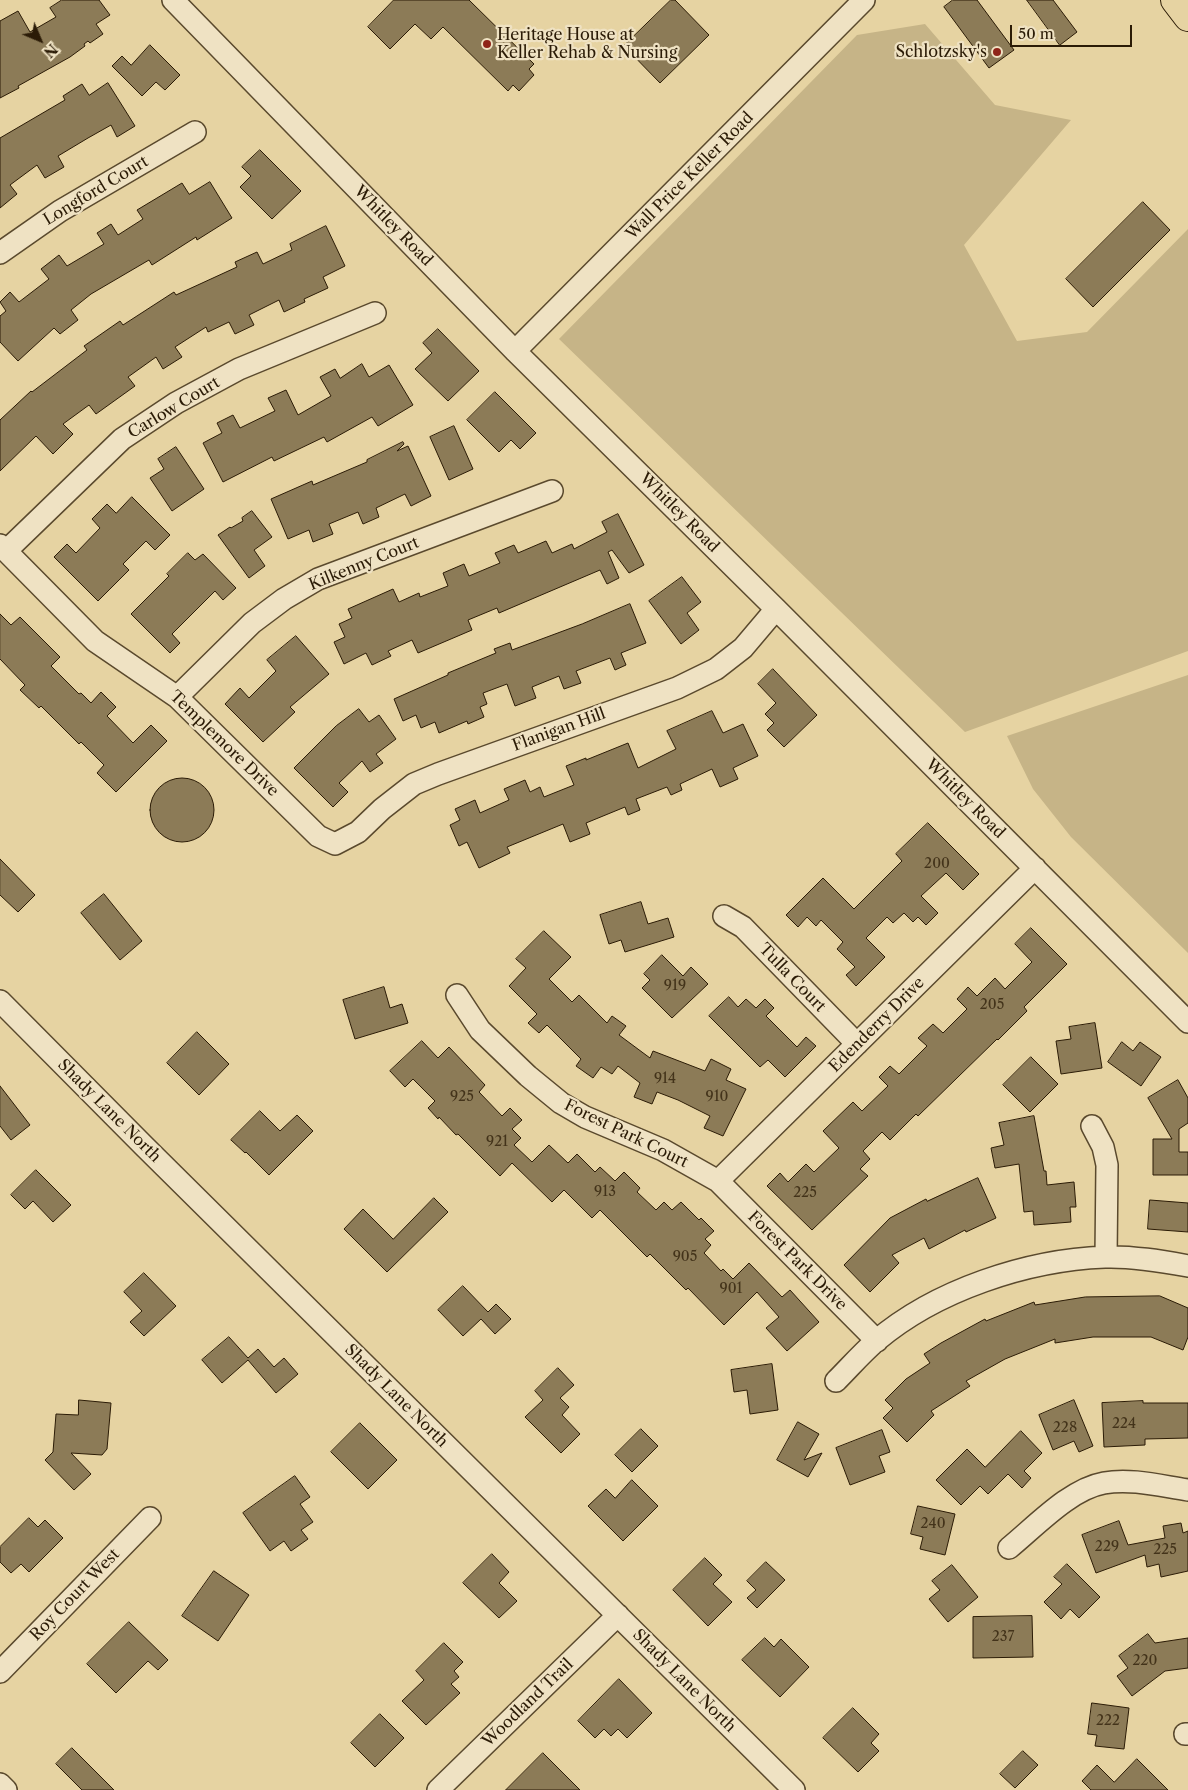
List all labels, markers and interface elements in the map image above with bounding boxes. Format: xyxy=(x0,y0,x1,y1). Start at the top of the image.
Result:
north arrow xyxy=(15,15,65,65)
scale bar xyxy=(1013,15,1136,47)
text: 50 m xyxy=(1018,24,1054,43)
place label: Heritage House at Keller Rehab & Nursing xyxy=(497,25,677,63)
marker: Heritage House at Keller Rehab & Nursing xyxy=(481,38,493,50)
text: N xyxy=(40,40,61,61)
place label: Schlotzsky's xyxy=(895,42,987,62)
marker: Schlotzsky's xyxy=(991,46,1003,58)
street label: Wall Price Keller Road xyxy=(622,108,758,244)
street label: Longford Court xyxy=(40,152,152,230)
street label: Whitley Road xyxy=(350,182,436,270)
street label: Carlow Court xyxy=(125,373,223,443)
street label: Whitley Road xyxy=(635,469,723,557)
street label: Kilkenny Court xyxy=(306,533,422,595)
street label: Templemore Drive xyxy=(166,687,282,801)
street label: Flanigan Hill xyxy=(510,704,608,756)
street label: Whitley Road xyxy=(921,755,1009,843)
house number: 200 xyxy=(924,856,950,872)
street label: Tulla Court xyxy=(755,940,829,1016)
street label: Edenderry Drive xyxy=(825,973,929,1077)
house number: 919 xyxy=(664,978,686,994)
house number: 205 xyxy=(980,997,1004,1013)
street label: Shady Lane North xyxy=(53,1055,165,1167)
house number: 914 xyxy=(654,1071,676,1087)
house number: 925 xyxy=(450,1089,474,1105)
house number: 910 xyxy=(706,1089,728,1105)
street label: Forest Park Court xyxy=(561,1096,691,1172)
house number: 921 xyxy=(486,1134,508,1150)
house number: 913 xyxy=(594,1184,616,1200)
house number: 225 xyxy=(793,1185,817,1201)
street label: Forest Park Drive xyxy=(743,1207,851,1315)
house number: 905 xyxy=(673,1249,697,1265)
house number: 901 xyxy=(720,1281,742,1297)
street label: Shady Lane North xyxy=(340,1340,452,1452)
house number: 224 xyxy=(1112,1416,1136,1432)
house number: 228 xyxy=(1053,1420,1077,1436)
house number: 240 xyxy=(920,1516,946,1532)
house number: 229 xyxy=(1095,1539,1119,1555)
house number: 225 xyxy=(1153,1542,1177,1558)
street label: Roy Court West xyxy=(26,1545,124,1645)
street label: Shady Lane North xyxy=(628,1625,740,1737)
house number: 237 xyxy=(992,1629,1014,1645)
house number: 220 xyxy=(1133,1653,1157,1669)
street label: Woodland Trail xyxy=(479,1655,577,1751)
house number: 222 xyxy=(1096,1713,1120,1729)

